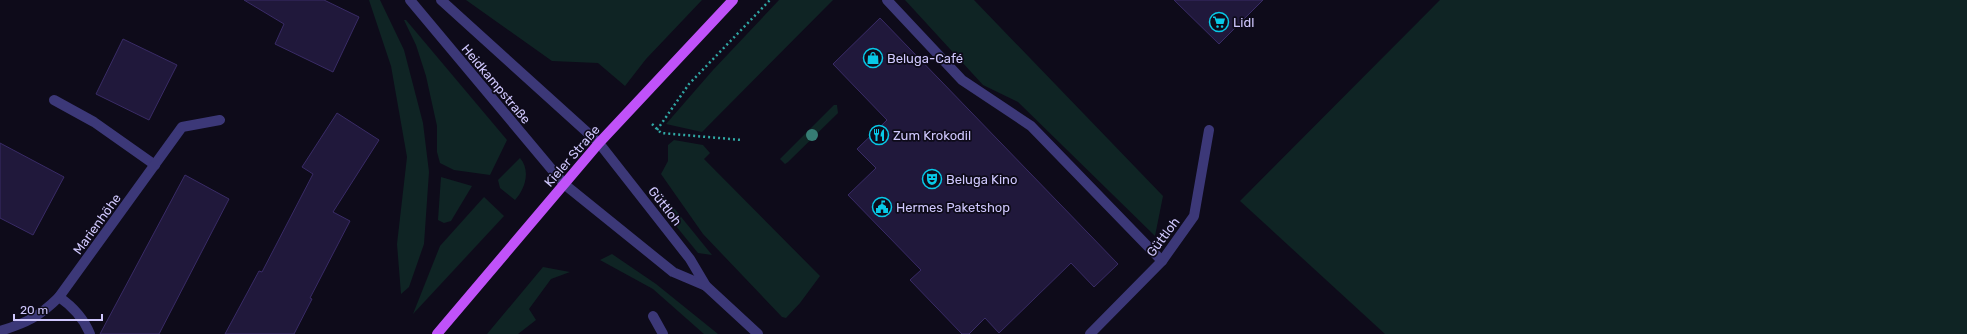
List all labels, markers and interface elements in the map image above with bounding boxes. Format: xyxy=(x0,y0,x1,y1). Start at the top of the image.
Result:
supermarket icon: Lidl xyxy=(1208,11,1230,33)
place label: Lidl xyxy=(1233,15,1254,30)
street label: Heidkampstraße xyxy=(458,41,534,127)
shop icon: Beluga-Café xyxy=(862,47,884,69)
place label: Beluga-Café xyxy=(887,51,963,67)
street label: Kieler Straße xyxy=(541,122,603,190)
restaurant icon: Zum Krokodil xyxy=(868,124,890,146)
place label: Zum Krokodil xyxy=(893,128,971,143)
theatre icon: Beluga Kino xyxy=(921,168,943,190)
place label: Beluga Kino xyxy=(946,172,1017,188)
street label: Güttloh xyxy=(645,183,685,229)
street label: Marienhöhe xyxy=(70,191,124,257)
public building icon: Hermes Paketshop xyxy=(871,196,893,218)
place label: Hermes Paketshop xyxy=(896,200,1010,215)
street label: Güttloh xyxy=(1143,214,1183,260)
scale bar xyxy=(14,296,102,322)
text: 20 m xyxy=(20,303,48,317)

